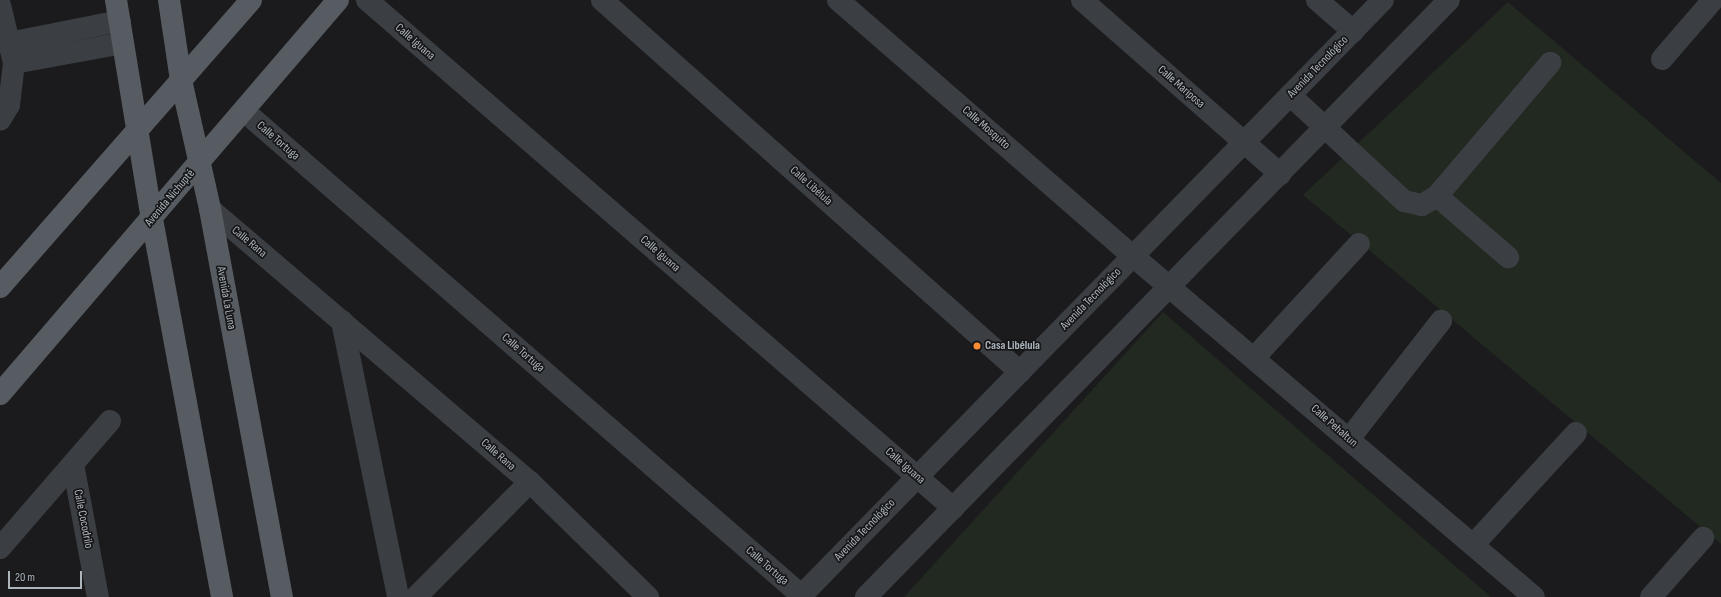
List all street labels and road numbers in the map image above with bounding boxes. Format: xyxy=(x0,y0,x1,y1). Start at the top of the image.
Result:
street label: Calle Iguana xyxy=(392,21,438,63)
street label: Avenida Tecnológico xyxy=(1285,33,1351,101)
street label: Calle Mariposa xyxy=(1155,63,1207,111)
street label: Calle Mosquito xyxy=(959,103,1013,153)
street label: Calle Tortuga xyxy=(254,119,302,163)
street label: Calle Libélula xyxy=(787,163,835,209)
street label: Avenida Nichupté xyxy=(142,167,198,229)
street label: Calle Rana xyxy=(229,223,269,261)
street label: Calle Iguana xyxy=(637,233,683,275)
street label: Avenida Tecnológico xyxy=(1058,265,1124,333)
street label: Avenida La Luna xyxy=(213,266,239,330)
street label: Calle Tortuga xyxy=(499,331,547,375)
street label: Calle Pehaltun xyxy=(1308,402,1360,450)
street label: Calle Rana xyxy=(478,436,518,474)
street label: Calle Iguana xyxy=(882,445,928,487)
street label: Calle Cocodrilo xyxy=(70,488,96,550)
street label: Avenida Tecnológico xyxy=(832,496,898,564)
street label: Calle Tortuga xyxy=(743,544,791,588)

